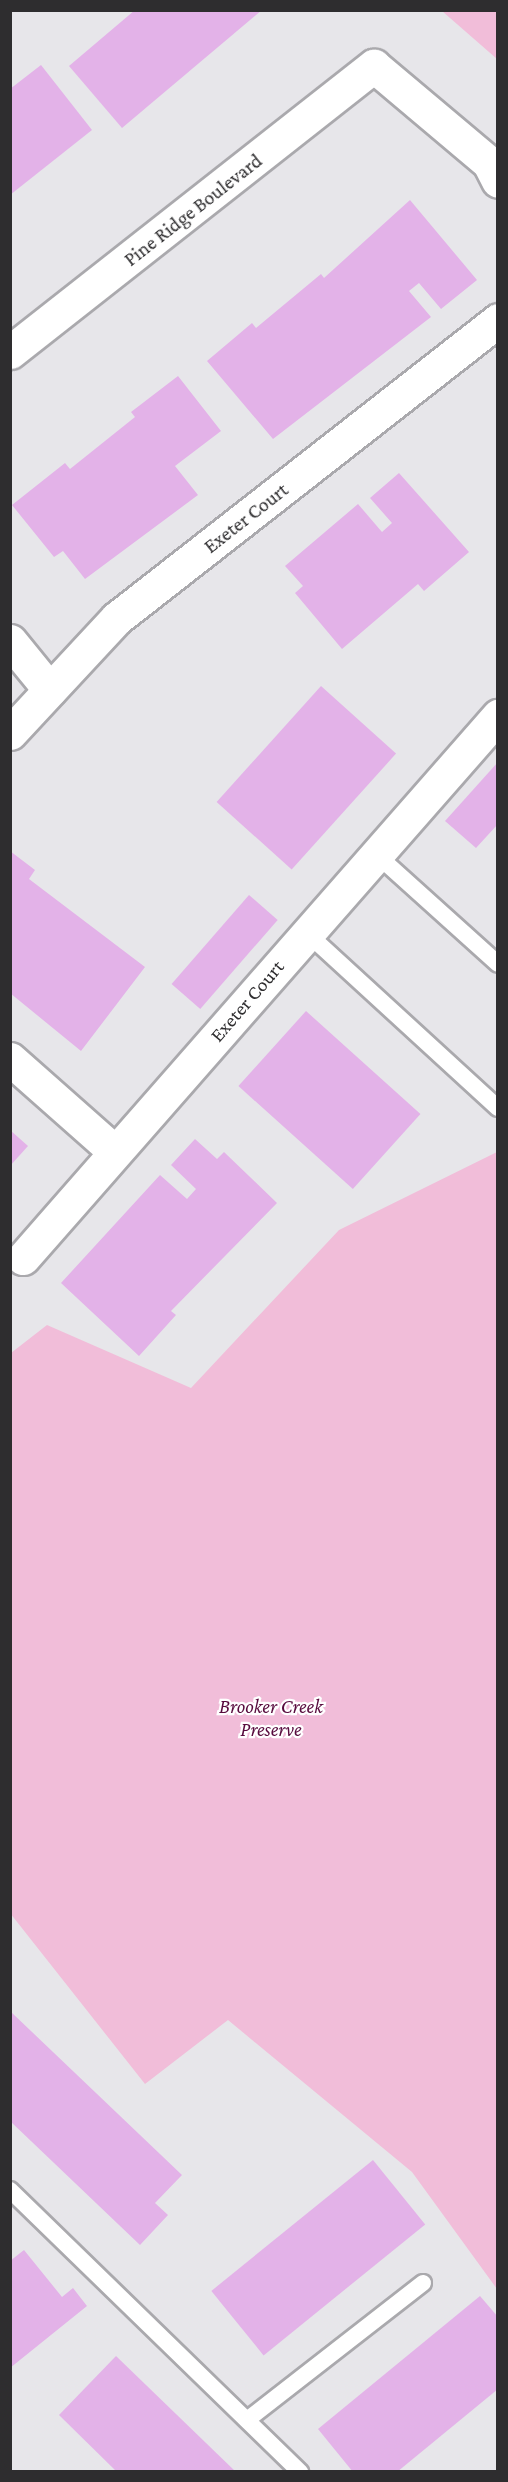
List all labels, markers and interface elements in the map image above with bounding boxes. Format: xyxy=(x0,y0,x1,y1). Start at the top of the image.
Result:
street label: Pine Ridge Boulevard xyxy=(119,149,267,271)
street label: Exeter Court xyxy=(199,478,293,558)
street label: Exeter Court xyxy=(205,955,289,1047)
park label: Brooker Creek Preserve xyxy=(219,1695,323,1742)

